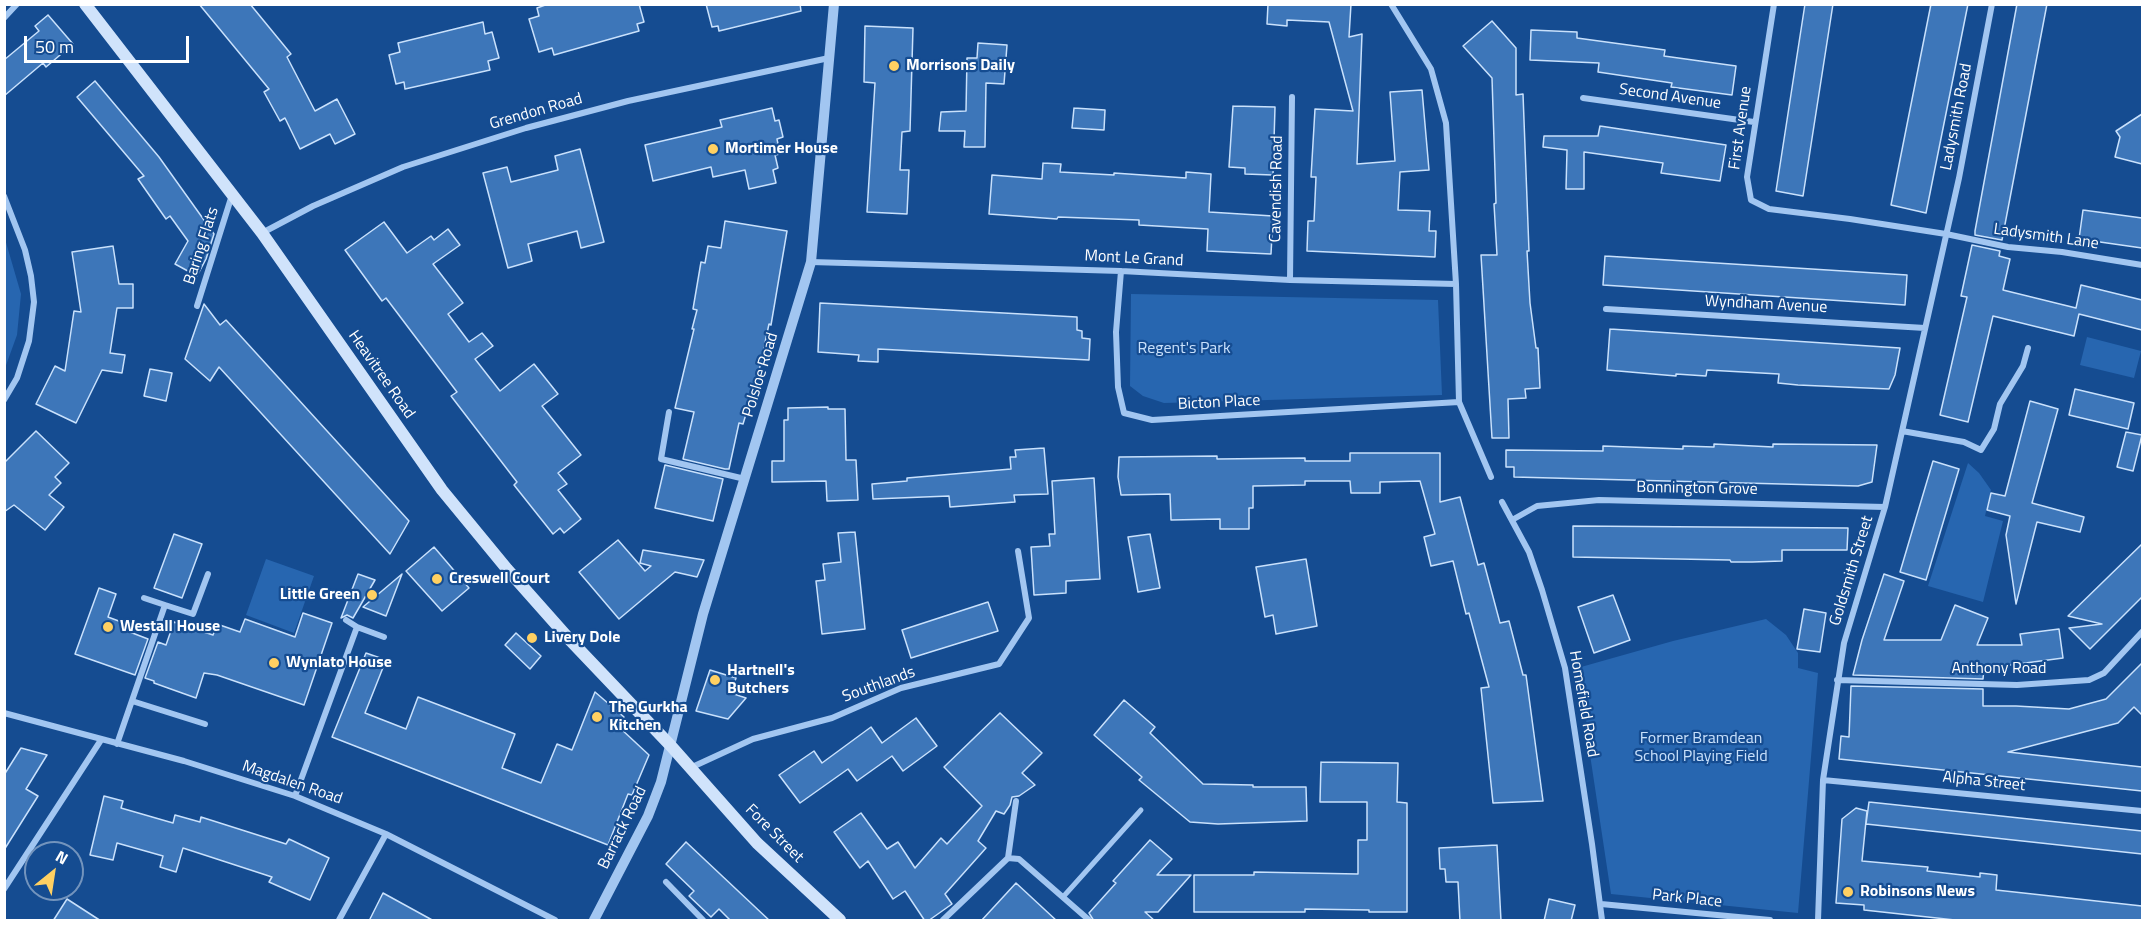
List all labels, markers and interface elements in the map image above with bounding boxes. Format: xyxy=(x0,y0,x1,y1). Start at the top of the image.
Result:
scale bar xyxy=(27,24,192,62)
text: 50 m xyxy=(35,33,74,60)
place label: Morrisons Daily xyxy=(906,56,1015,76)
marker: Morrisons Daily xyxy=(887,59,901,73)
street label: Ladysmith Road xyxy=(1937,62,1977,172)
street label: Second Avenue xyxy=(1618,80,1722,114)
street label: First Avenue xyxy=(1726,85,1756,171)
street label: Grendon Road xyxy=(487,90,585,134)
street label: Cavendish Road xyxy=(1266,135,1288,243)
place label: Mortimer House xyxy=(725,139,838,159)
marker: Mortimer House xyxy=(706,142,720,156)
street label: Baring Flats xyxy=(180,205,224,287)
street label: Ladysmith Lane xyxy=(1992,220,2100,254)
street label: Mont Le Grand xyxy=(1084,247,1184,271)
street label: Wyndham Avenue xyxy=(1704,292,1828,318)
street label: Heavitree Road xyxy=(344,327,418,423)
street label: Polsloe Road xyxy=(739,330,783,420)
park label: Regent's Park xyxy=(1137,339,1231,359)
street label: Bicton Place xyxy=(1177,391,1261,415)
street label: Bonnington Grove xyxy=(1636,478,1758,500)
street label: Goldsmith Street xyxy=(1826,514,1878,628)
place label: Creswell Court xyxy=(449,569,550,589)
marker: Creswell Court xyxy=(430,572,444,586)
place label: Little Green xyxy=(280,585,360,605)
marker: Little Green xyxy=(365,588,379,602)
place label: Westall House xyxy=(120,617,220,637)
marker: Westall House xyxy=(101,620,115,634)
place label: Livery Dole xyxy=(544,628,620,648)
marker: Livery Dole xyxy=(525,631,539,645)
street label: Homefield Road xyxy=(1564,649,1602,759)
place label: Wynlato House xyxy=(286,653,392,673)
marker: Wynlato House xyxy=(267,656,281,670)
street label: Anthony Road xyxy=(1951,659,2047,679)
place label: Hartnell's Butchers xyxy=(727,661,795,699)
street label: Southlands xyxy=(840,663,918,707)
marker: Hartnell's Butchers xyxy=(708,673,722,687)
place label: The Gurkha Kitchen xyxy=(609,698,688,736)
marker: The Gurkha Kitchen xyxy=(590,710,604,724)
park label: Former Bramdean School Playing Field xyxy=(1634,729,1768,767)
street label: Magdalen Road xyxy=(239,757,345,809)
street label: Alpha Street xyxy=(1942,768,2026,796)
street label: Barrack Road xyxy=(595,783,651,873)
street label: Fore Street xyxy=(741,801,807,867)
north arrow xyxy=(24,841,84,901)
text: N xyxy=(51,844,73,870)
place label: Robinsons News xyxy=(1860,882,1975,902)
marker: Robinsons News xyxy=(1841,885,1855,899)
street label: Park Place xyxy=(1651,886,1723,912)

